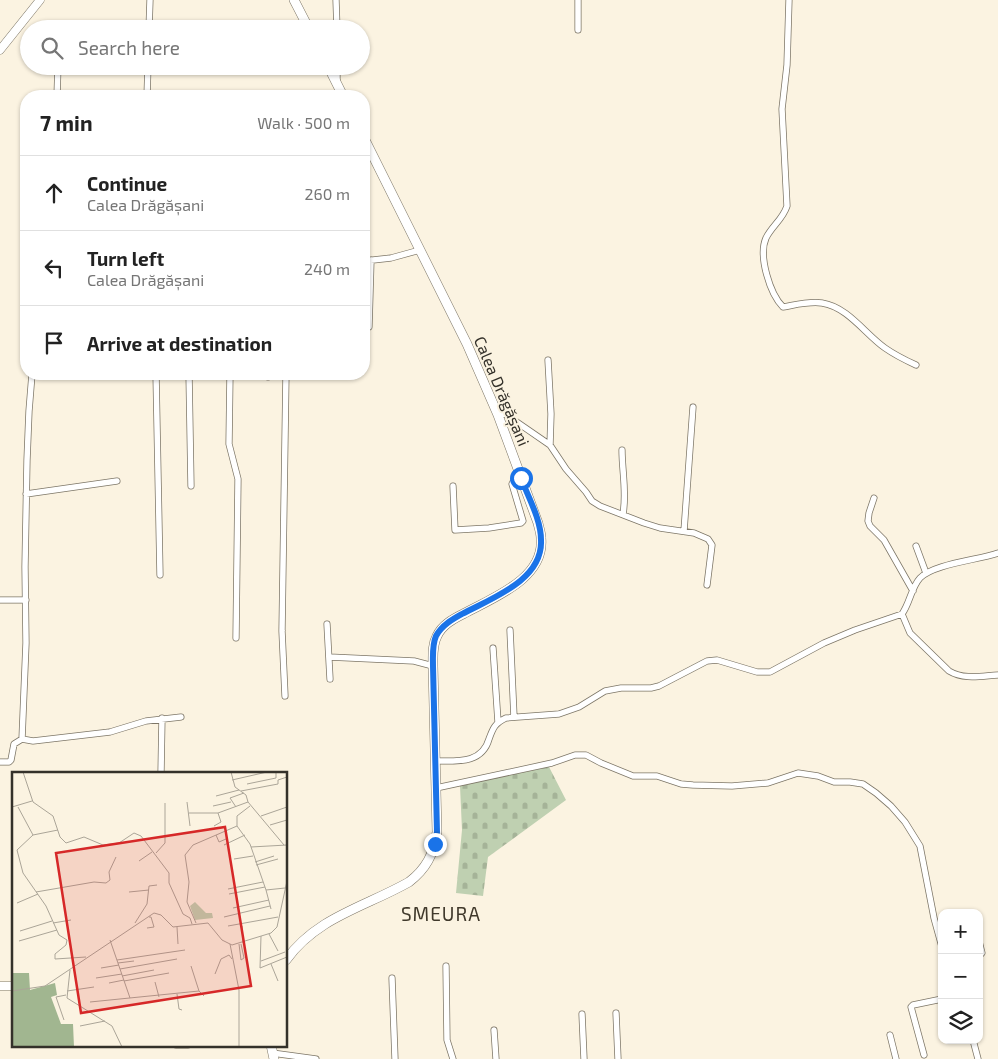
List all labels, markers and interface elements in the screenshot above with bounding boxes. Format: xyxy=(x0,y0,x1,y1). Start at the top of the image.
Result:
search box xyxy=(20,20,370,75)
icon: search xyxy=(38,34,66,62)
text: Search here xyxy=(78,36,180,59)
text: 7 min xyxy=(40,110,93,135)
text: Walk · 500 m xyxy=(257,113,350,132)
text: Continue xyxy=(87,172,167,195)
icon: ahead xyxy=(40,179,68,207)
text: 260 m xyxy=(305,184,350,203)
text: Calea Drăgășani xyxy=(87,195,204,214)
text: Turn left xyxy=(87,247,164,270)
icon: left xyxy=(40,254,68,282)
text: 240 m xyxy=(304,259,350,278)
text: Calea Drăgășani xyxy=(87,270,204,289)
icon: arrive xyxy=(40,329,68,357)
text: Arrive at destination xyxy=(87,332,272,355)
street label: Calea Drăgășani xyxy=(469,333,534,449)
route start xyxy=(510,467,533,490)
inset map xyxy=(12,772,288,1046)
route end xyxy=(424,833,447,856)
district label: SMEURA xyxy=(401,902,481,925)
map controls xyxy=(938,909,983,1044)
button: + xyxy=(938,909,983,954)
button: − xyxy=(938,954,983,999)
button: layers xyxy=(938,999,983,1044)

